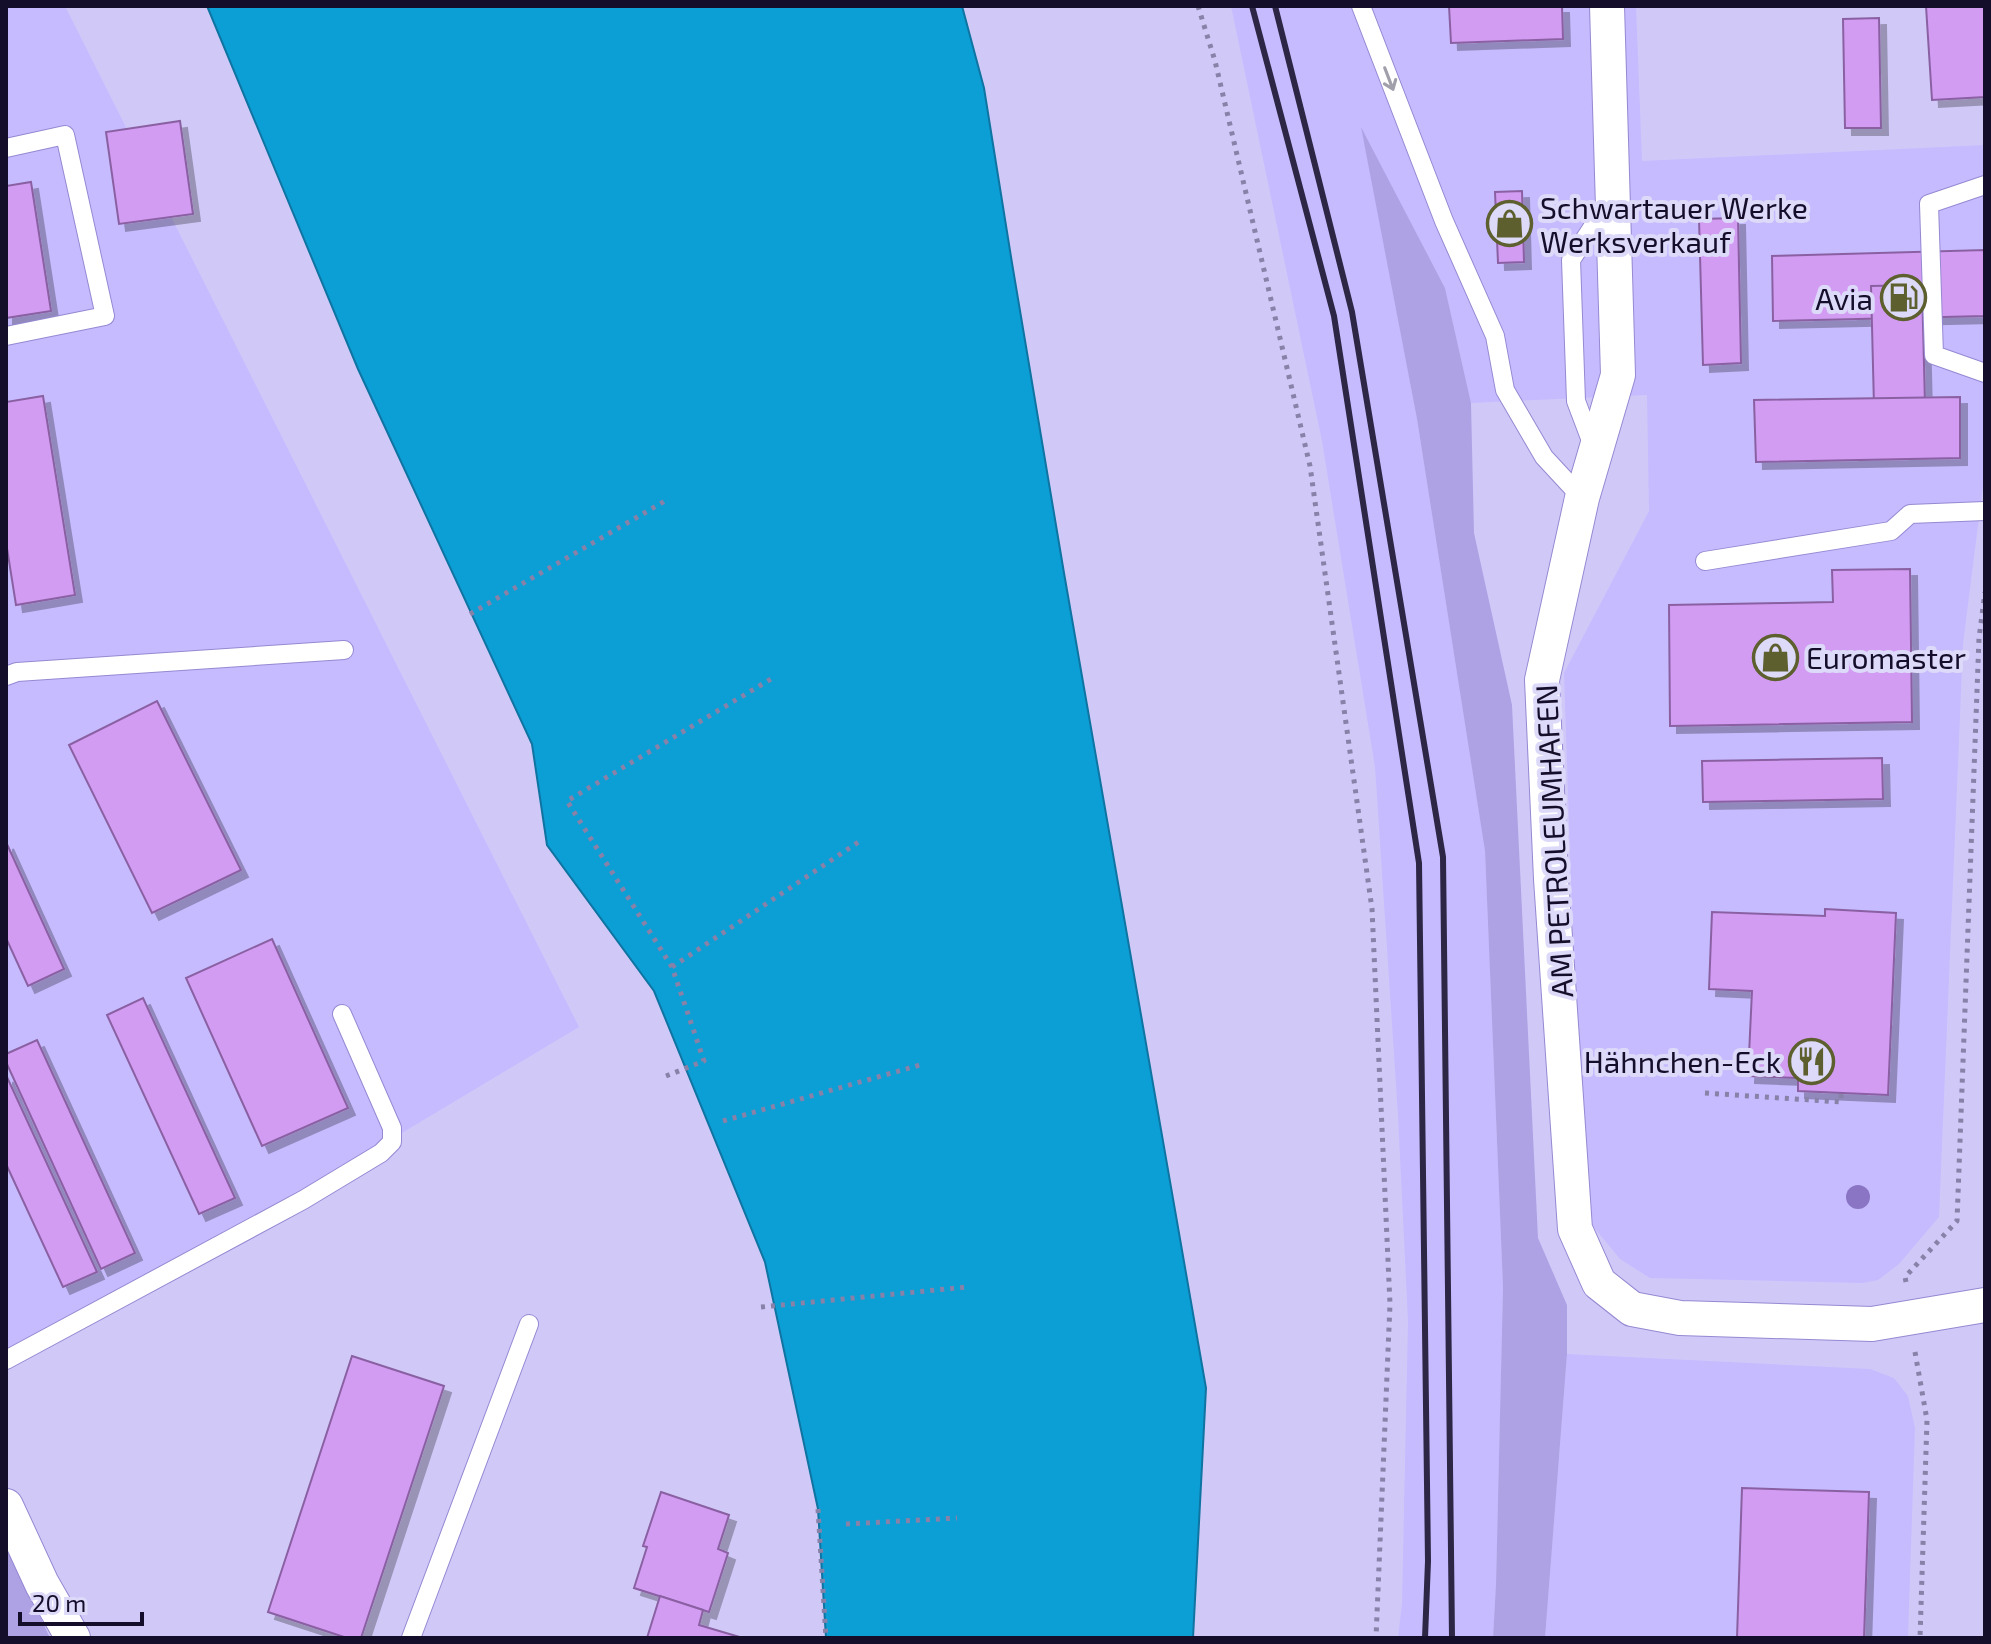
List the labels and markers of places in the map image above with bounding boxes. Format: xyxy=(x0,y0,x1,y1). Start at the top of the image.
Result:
place label: Schwartauer Werke Werksverkauf xyxy=(1540,189,1808,259)
shop icon: Schwartauer Werke Werksverkauf xyxy=(1485,200,1533,248)
fuel station icon: Avia xyxy=(1880,274,1928,322)
place label: Avia xyxy=(1815,280,1873,316)
shop icon: Euromaster xyxy=(1751,633,1799,681)
place label: Euromaster xyxy=(1806,639,1966,675)
restaurant icon: Hähnchen-Eck xyxy=(1788,1037,1836,1085)
place label: Hähnchen-Eck xyxy=(1584,1043,1781,1079)

